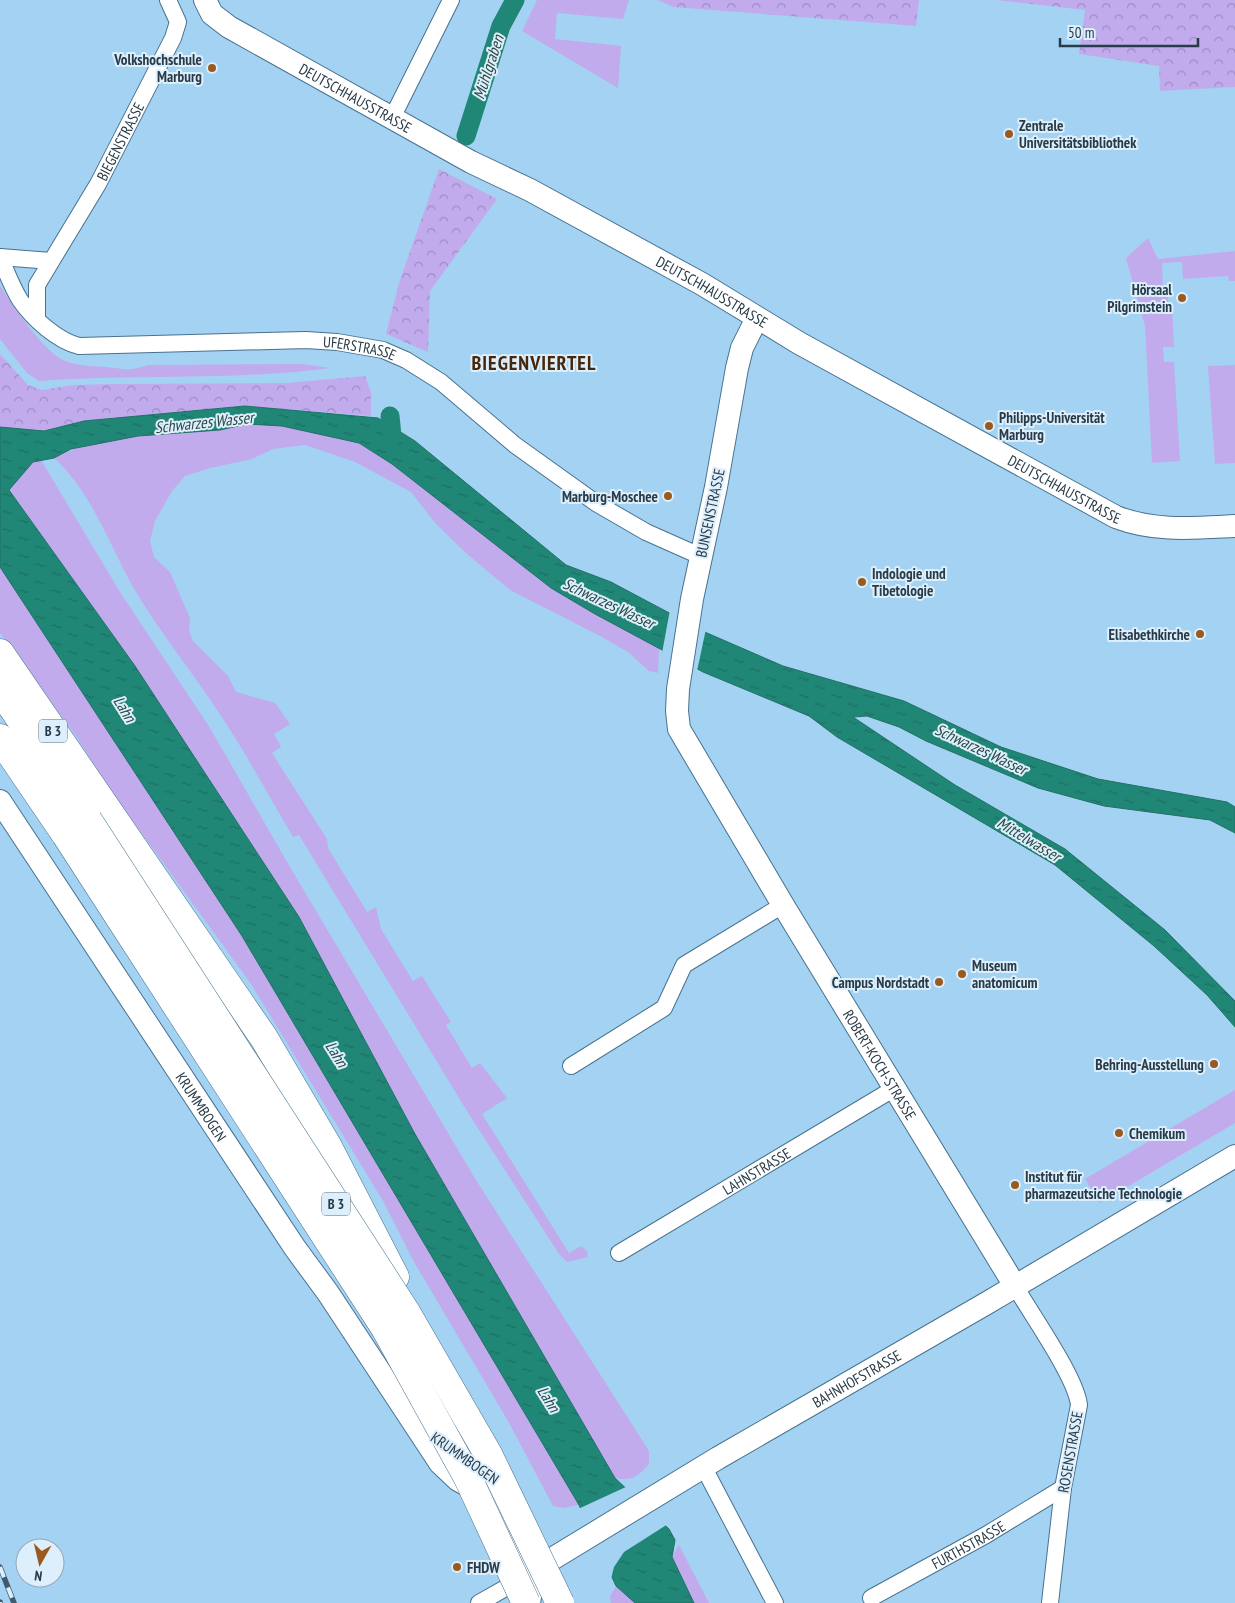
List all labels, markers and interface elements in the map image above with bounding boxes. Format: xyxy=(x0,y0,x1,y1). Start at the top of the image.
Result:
scale bar xyxy=(1060,15,1198,47)
text: 50 m xyxy=(1068,23,1094,42)
water label: Mühlgraben xyxy=(468,32,508,102)
place label: Volkshochschule Marburg xyxy=(113,50,202,86)
street label: DEUTSCHHAUSSTRASSE xyxy=(296,59,415,137)
marker: Volkshochschule Marburg xyxy=(206,62,218,74)
street label: BIEGENSTRASSE xyxy=(92,99,148,184)
place label: Zentrale Universitätsbibliothek xyxy=(1019,116,1137,152)
marker: Zentrale Universitätsbibliothek xyxy=(1003,128,1015,140)
street label: DEUTSCHHAUSSTRASSE xyxy=(653,251,771,331)
place label: Hörsaal Pilgrimstein xyxy=(1107,280,1172,316)
marker: Hörsaal Pilgrimstein xyxy=(1176,292,1188,304)
street label: UFERSTRASSE xyxy=(323,332,399,364)
district label: BIEGENVIERTEL xyxy=(472,350,596,376)
water label: Schwarzes Wasser xyxy=(154,407,257,437)
place label: Philipps-Universität Marburg xyxy=(999,408,1105,444)
marker: Philipps-Universität Marburg xyxy=(983,420,995,432)
street label: DEUTSCHHAUSSTRASSE xyxy=(1005,450,1123,527)
street label: BUNSENSTRASSE xyxy=(691,467,729,559)
place label: Marburg-Moschee xyxy=(562,487,658,506)
marker: Marburg-Moschee xyxy=(662,490,674,502)
place label: Indologie und Tibetologie xyxy=(872,564,946,600)
water label: Schwarzes Wasser xyxy=(560,573,660,634)
marker: Indologie und Tibetologie xyxy=(856,576,868,588)
place label: Elisabethkirche xyxy=(1109,625,1190,644)
marker: Elisabethkirche xyxy=(1194,628,1206,640)
water label: Lahn xyxy=(109,692,141,727)
road number: B 3 xyxy=(39,719,67,742)
water label: Schwarzes Wasser xyxy=(932,719,1032,780)
water label: Mittelwasser xyxy=(994,812,1067,867)
place label: Museum anatomicum xyxy=(972,956,1037,992)
marker: Museum anatomicum xyxy=(956,968,968,980)
place label: Campus Nordstadt xyxy=(832,973,930,992)
marker: Campus Nordstadt xyxy=(933,976,945,988)
street label: ROBERT-KOCH-STRASSE xyxy=(839,1006,921,1123)
water label: Lahn xyxy=(321,1037,353,1072)
place label: Behring-Ausstellung xyxy=(1095,1055,1204,1074)
marker: Behring-Ausstellung xyxy=(1208,1058,1220,1070)
street label: KRUMMBOGEN xyxy=(172,1068,231,1145)
place label: Chemikum xyxy=(1129,1124,1185,1143)
marker: Chemikum xyxy=(1113,1127,1125,1139)
street label: LAHNSTRASSE xyxy=(719,1143,794,1199)
place label: Institut für pharmazeutsiche Technologie xyxy=(1025,1167,1182,1203)
marker: Institut für pharmazeutsiche Technologie xyxy=(1009,1179,1021,1191)
road number: B 3 xyxy=(322,1192,350,1216)
street label: BAHNHOFSTRASSE xyxy=(809,1345,904,1411)
water label: Lahn xyxy=(533,1382,565,1417)
street label: ROSENSTRASSE xyxy=(1053,1410,1087,1494)
street label: KRUMMBOGEN xyxy=(427,1428,503,1488)
street label: FURTHSTRASSE xyxy=(928,1516,1009,1573)
north arrow xyxy=(15,1538,65,1588)
place label: FHDW xyxy=(467,1558,500,1577)
marker: FHDW xyxy=(451,1561,463,1573)
text: N xyxy=(33,1566,43,1585)

